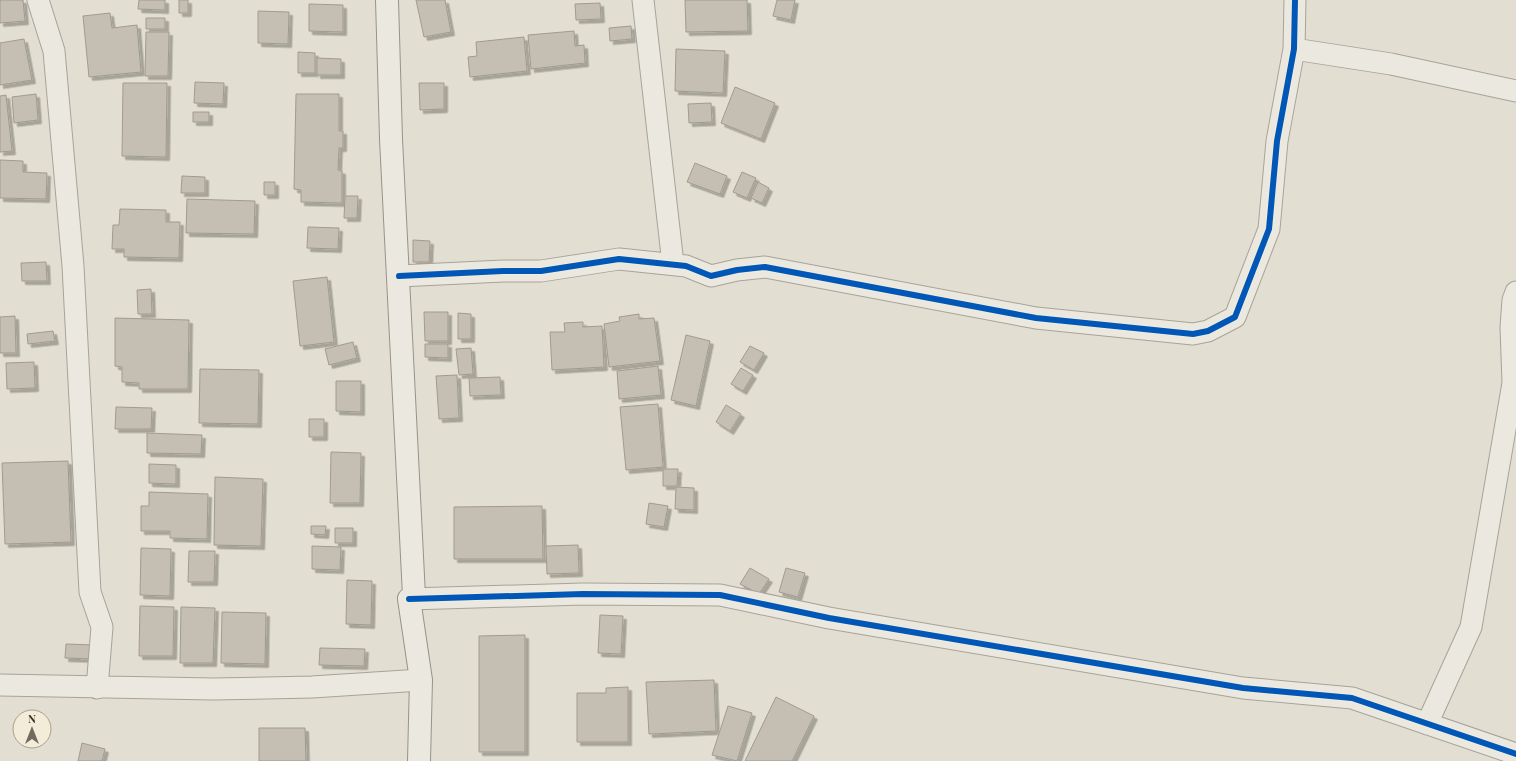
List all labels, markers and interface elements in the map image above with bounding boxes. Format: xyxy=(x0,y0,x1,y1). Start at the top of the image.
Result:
north arrow xyxy=(12,709,52,749)
text: N xyxy=(28,711,36,726)

